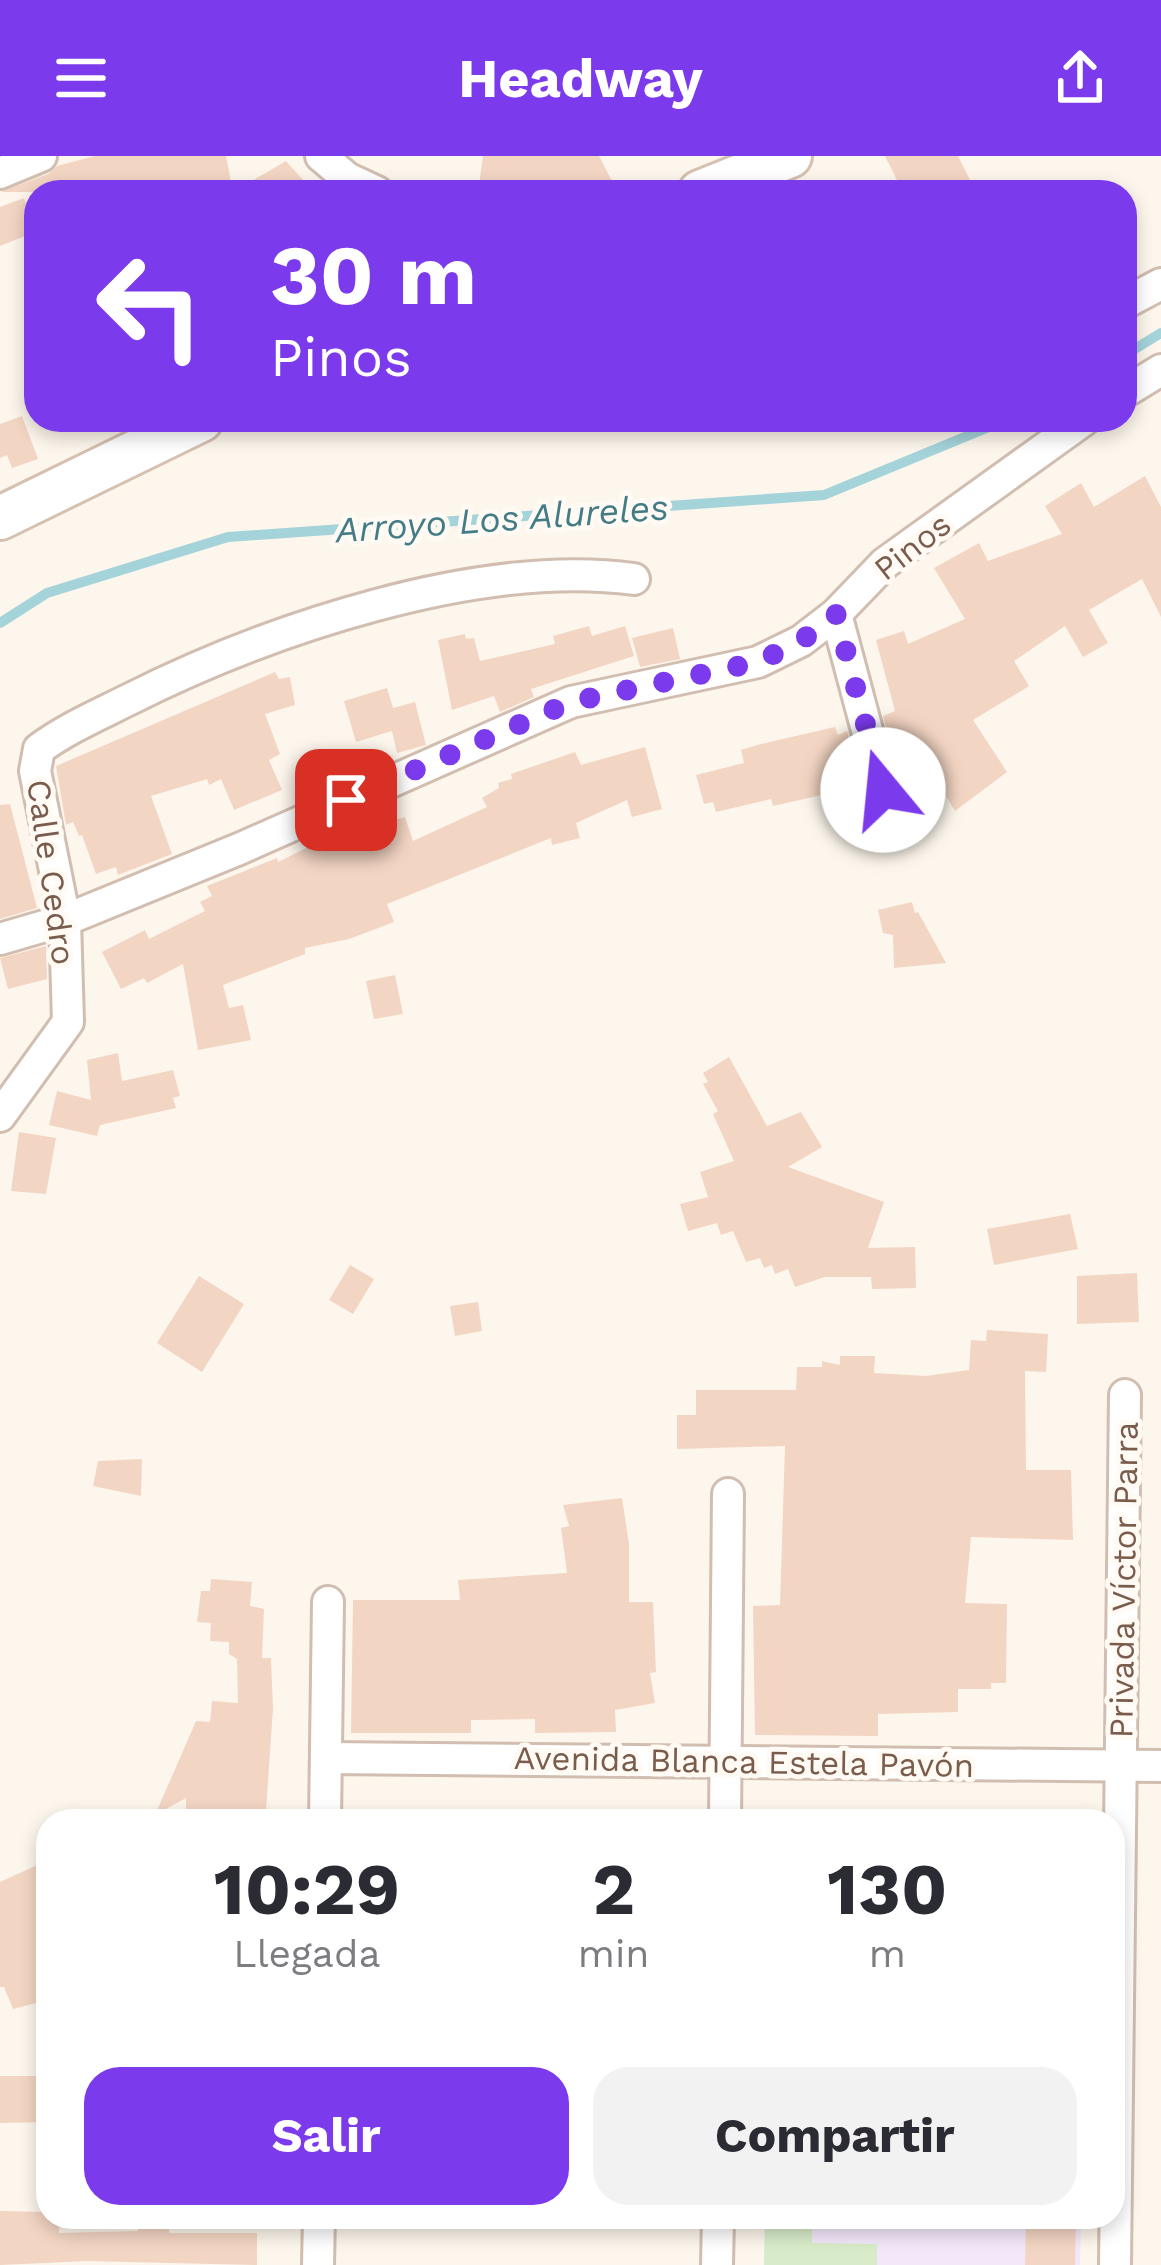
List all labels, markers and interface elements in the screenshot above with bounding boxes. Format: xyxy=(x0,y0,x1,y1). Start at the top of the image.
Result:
icon: menu xyxy=(48,45,114,111)
icon: share xyxy=(1047,45,1113,111)
text: Headway xyxy=(458,47,703,110)
text: 30 m xyxy=(270,226,477,324)
icon: left xyxy=(72,228,228,384)
text: Pinos xyxy=(270,326,412,389)
water label: Arroyo Los Alureles xyxy=(332,486,670,552)
street label: Pinos xyxy=(866,504,958,588)
position arrow xyxy=(820,727,946,853)
pin xyxy=(295,749,397,851)
icon: arrive xyxy=(313,767,379,833)
street label: Calle Cedro xyxy=(19,777,84,967)
street label: Privada Víctor Parra xyxy=(1101,1421,1146,1739)
street label: Avenida Blanca Estela Pavón xyxy=(513,1738,975,1785)
text: 10:29 xyxy=(214,1847,400,1931)
text: 2 xyxy=(592,1847,635,1931)
text: 130 xyxy=(827,1847,947,1931)
text: Llegada xyxy=(233,1931,380,1976)
text: min xyxy=(578,1931,649,1976)
text: m xyxy=(869,1931,906,1976)
button: Salir xyxy=(84,2067,569,2205)
button: Compartir xyxy=(593,2067,1077,2205)

